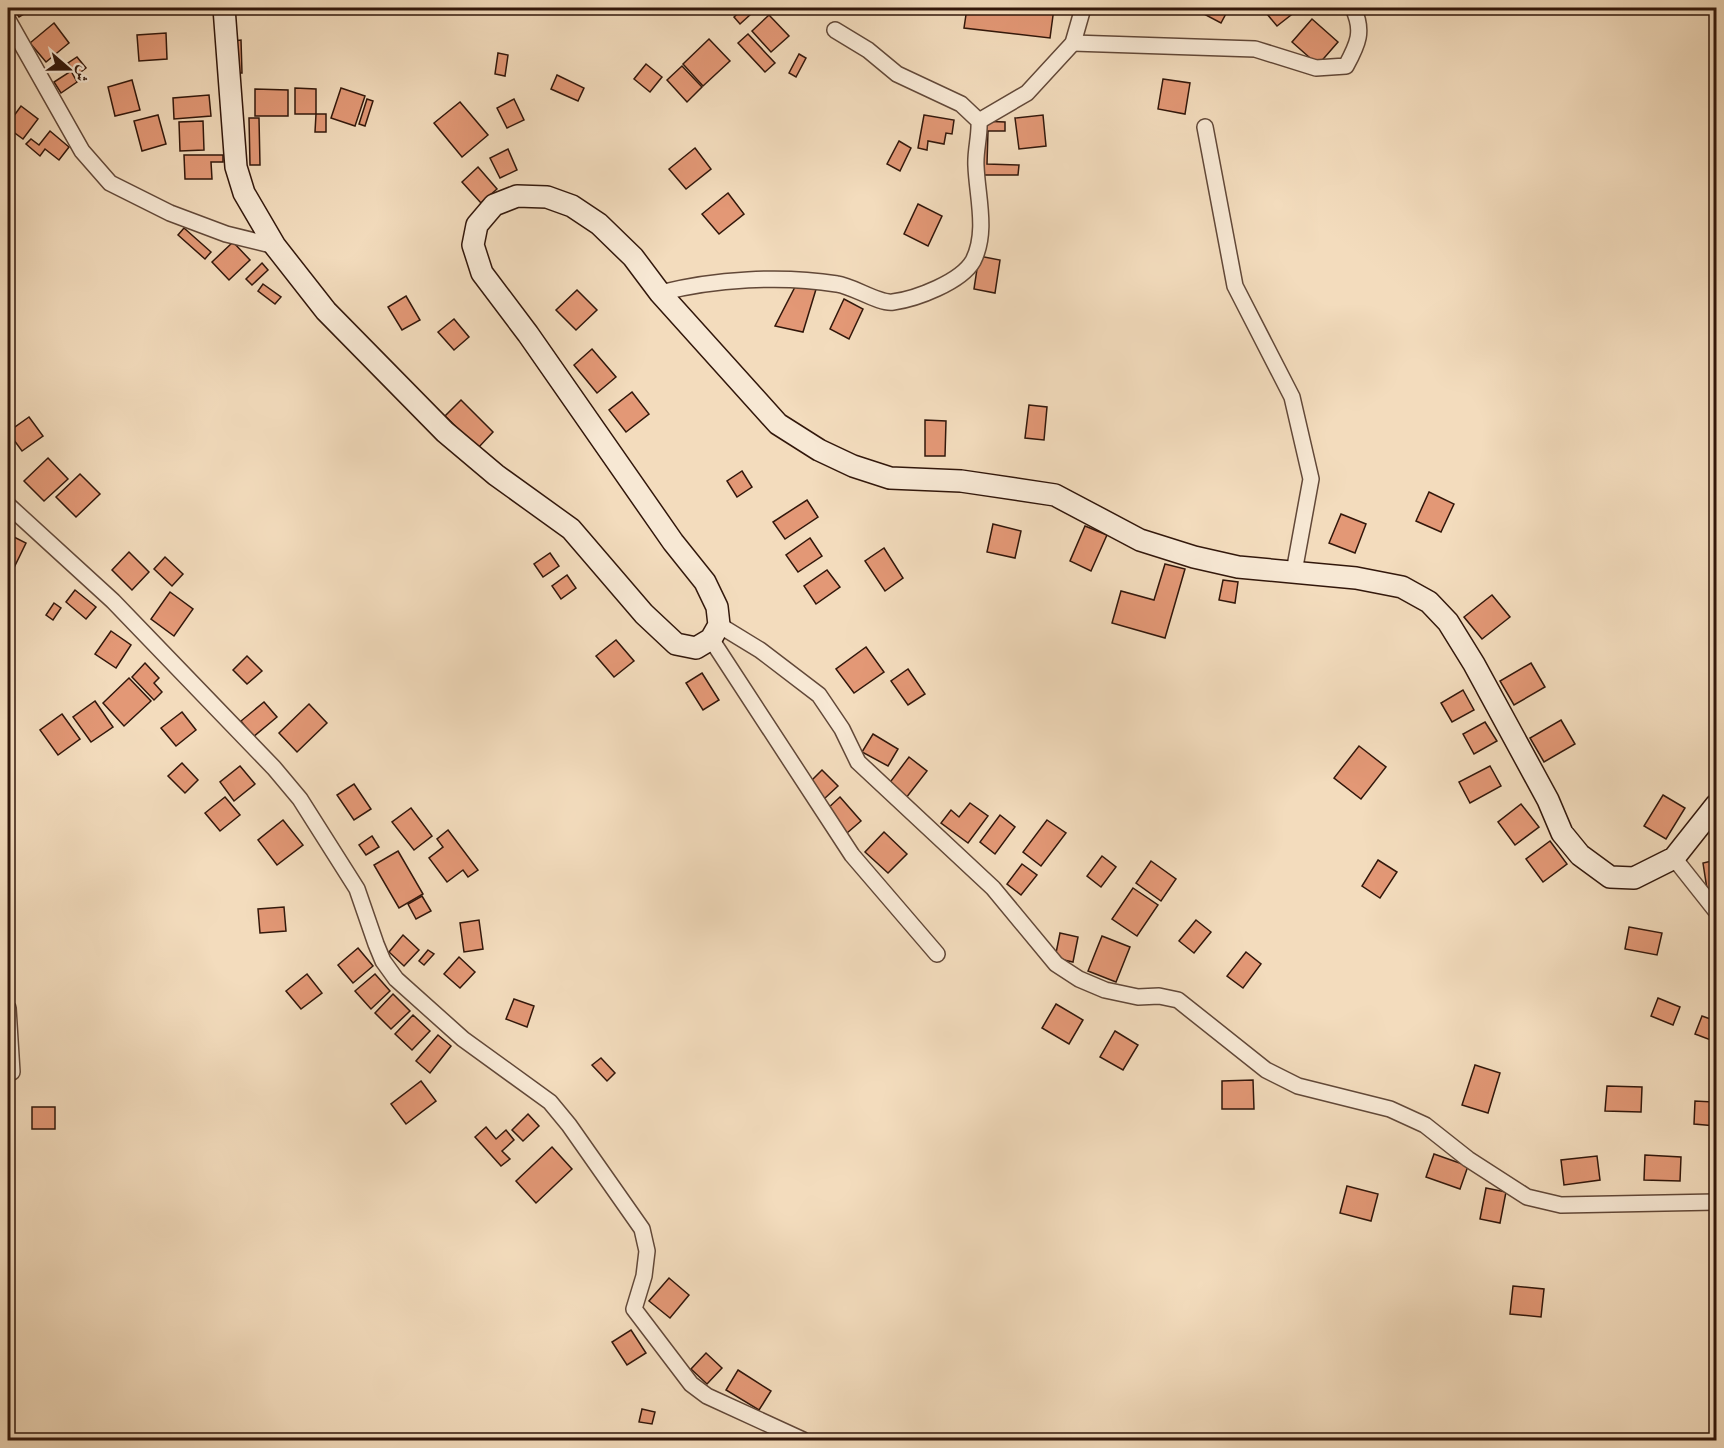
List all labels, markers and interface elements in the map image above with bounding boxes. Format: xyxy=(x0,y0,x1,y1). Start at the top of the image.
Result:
north arrow xyxy=(39,39,99,99)
text: ش xyxy=(70,63,94,85)

